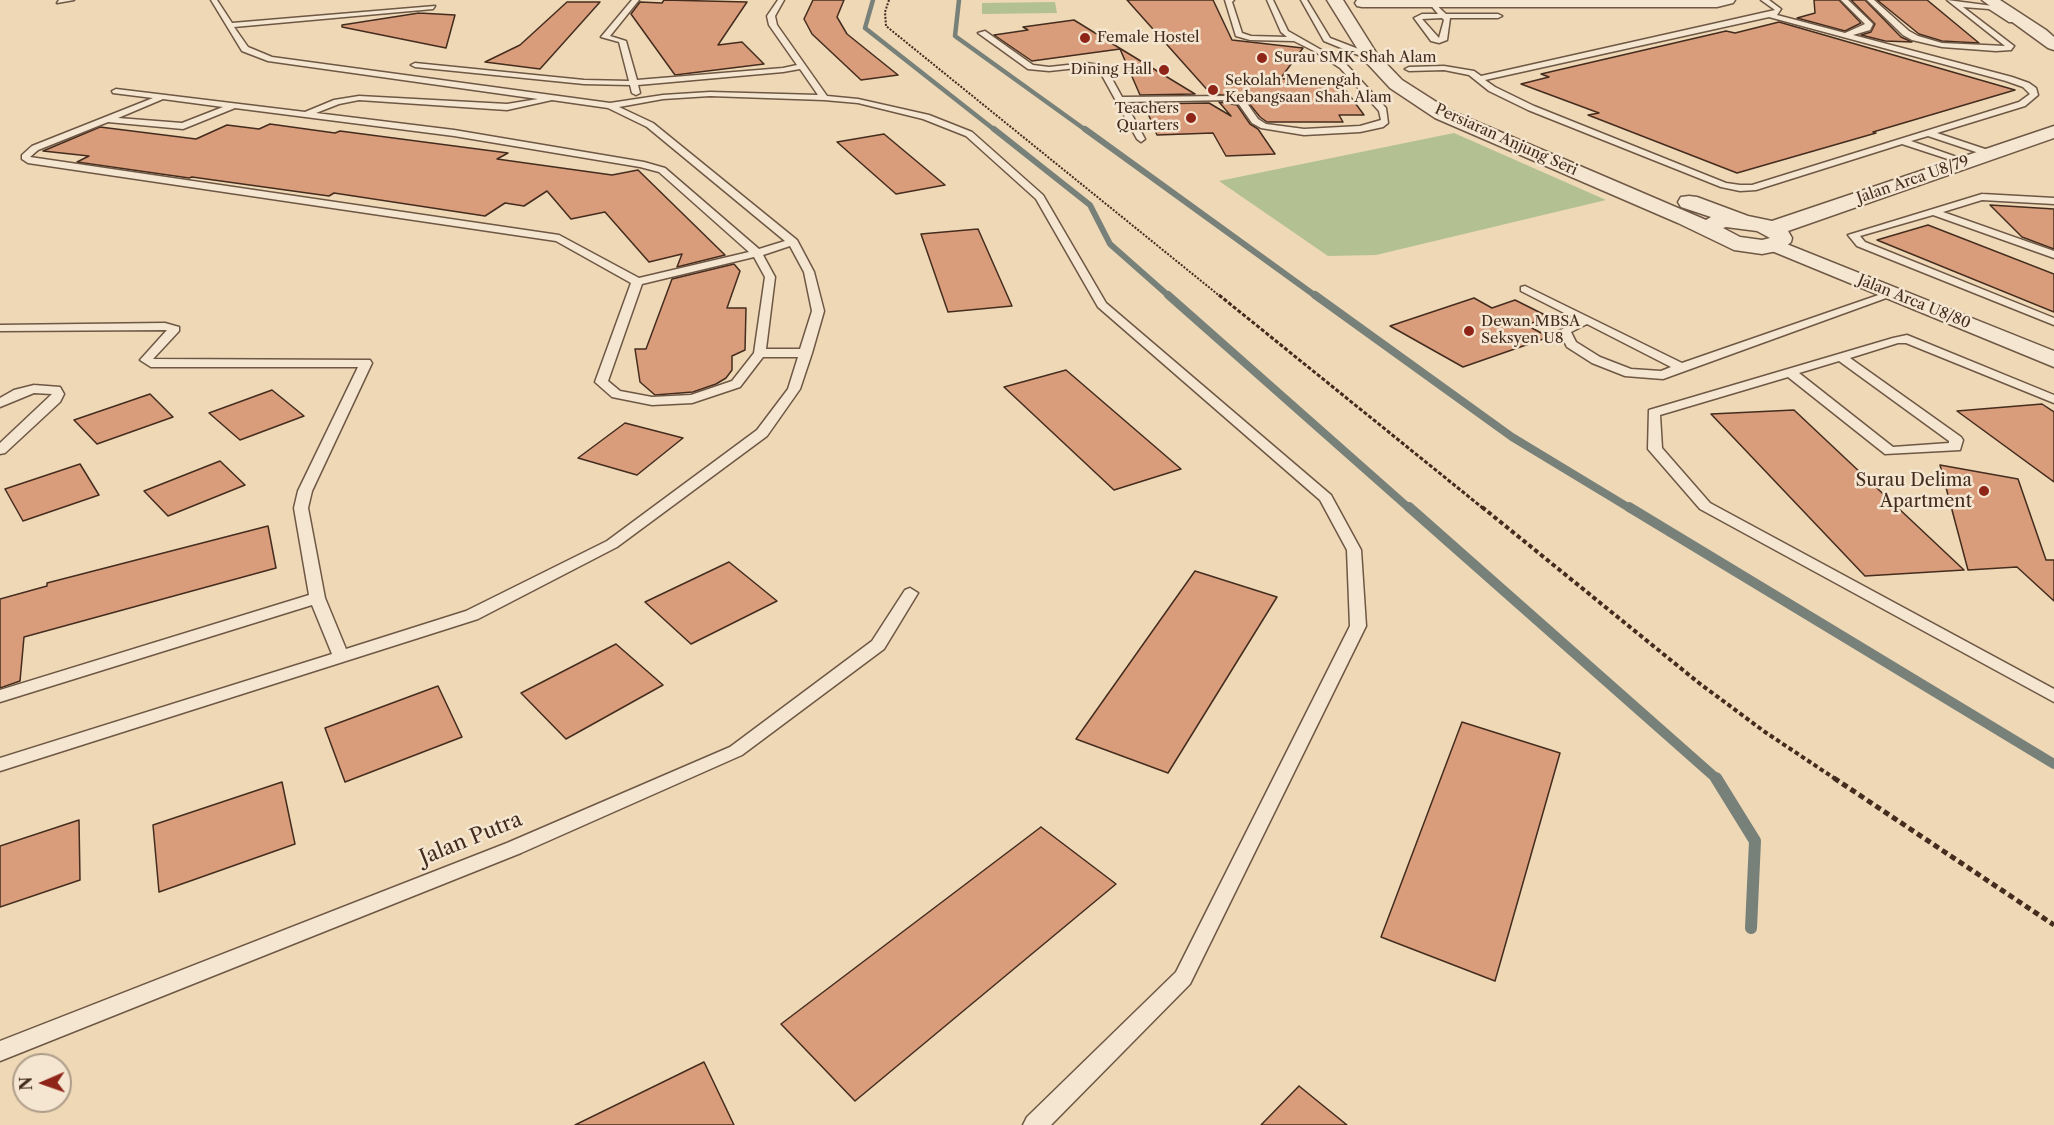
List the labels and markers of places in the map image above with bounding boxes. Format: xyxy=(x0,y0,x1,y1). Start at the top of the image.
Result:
place label: Female Hostel xyxy=(1097,29,1200,47)
marker: Female Hostel xyxy=(1078,31,1092,45)
place label: Surau SMK Shah Alam xyxy=(1274,49,1437,67)
marker: Surau SMK Shah Alam xyxy=(1255,51,1269,65)
place label: Dining Hall xyxy=(1070,61,1152,79)
marker: Dining Hall xyxy=(1157,63,1171,77)
place label: Sekolah Menengah Kebangsaan Shah Alam xyxy=(1225,72,1392,107)
marker: Sekolah Menengah Kebangsaan Shah Alam xyxy=(1206,83,1220,97)
place label: Teachers Quarters xyxy=(1114,100,1179,135)
marker: Teachers Quarters xyxy=(1184,111,1198,125)
place label: Dewan MBSA Seksyen U8 xyxy=(1481,313,1580,348)
marker: Dewan MBSA Seksyen U8 xyxy=(1462,324,1476,338)
place label: Surau Delima Apartment xyxy=(1856,470,1972,512)
marker: Surau Delima Apartment xyxy=(1977,484,1991,498)

